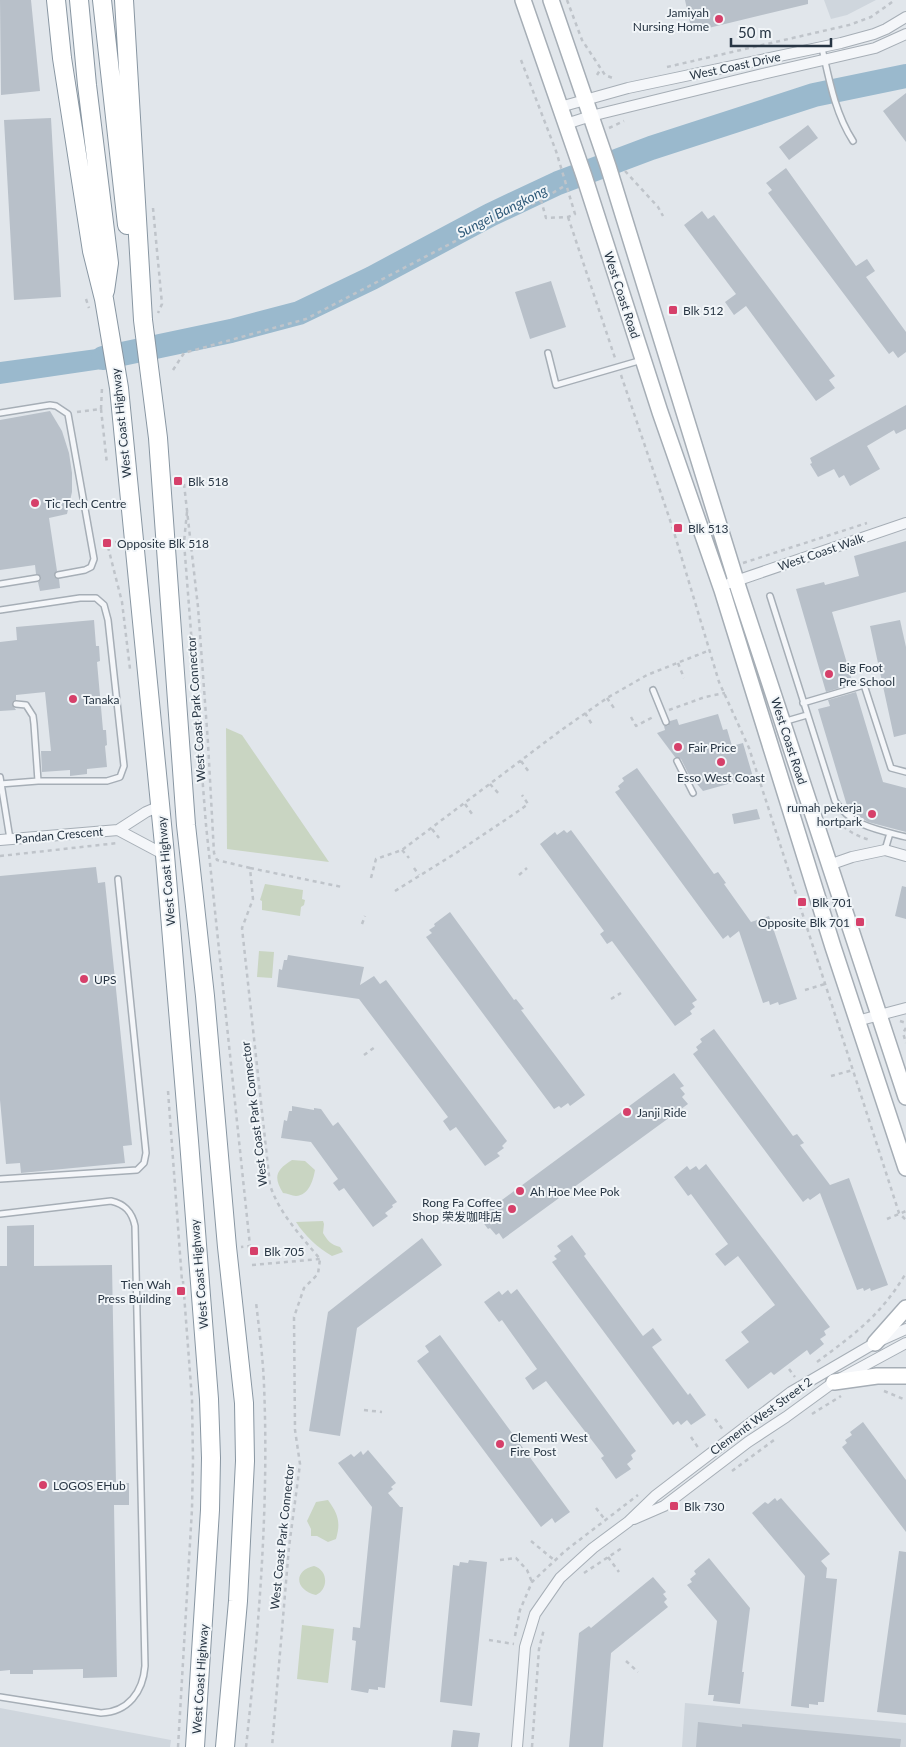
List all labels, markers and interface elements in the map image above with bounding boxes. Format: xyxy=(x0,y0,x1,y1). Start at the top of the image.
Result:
place label: Jamiyah Nursing Home xyxy=(633,5,709,34)
marker: Jamiyah Nursing Home xyxy=(713,13,725,25)
scale bar xyxy=(731,15,831,47)
text: 50 m xyxy=(738,23,772,41)
street label: West Coast Drive xyxy=(688,49,782,83)
water label: Sungei Bangkong xyxy=(454,181,550,241)
street label: West Coast Road xyxy=(601,250,643,340)
place label: Blk 512 xyxy=(683,303,724,318)
marker: Blk 512 xyxy=(667,304,679,316)
street label: West Coast Highway xyxy=(108,367,134,479)
place label: Blk 518 xyxy=(188,474,229,489)
marker: Blk 518 xyxy=(172,475,184,487)
place label: Tic Tech Centre xyxy=(45,496,126,511)
marker: Tic Tech Centre xyxy=(29,497,41,509)
place label: Blk 513 xyxy=(688,521,729,536)
marker: Blk 513 xyxy=(672,522,684,534)
street label: West Coast Walk xyxy=(776,530,867,574)
place label: Opposite Blk 518 xyxy=(117,536,209,551)
marker: Opposite Blk 518 xyxy=(101,537,113,549)
street label: West Coast Park Connector xyxy=(183,635,209,782)
place label: Big Foot Pre School xyxy=(839,660,895,689)
marker: Big Foot Pre School xyxy=(823,668,835,680)
place label: Tanaka xyxy=(83,692,119,707)
marker: Tanaka xyxy=(67,693,79,705)
street label: West Coast Road xyxy=(768,696,810,786)
place label: Fair Price xyxy=(688,740,736,755)
marker: Fair Price xyxy=(672,741,684,753)
marker: Esso West Coast xyxy=(715,756,727,768)
place label: Esso West Coast xyxy=(677,770,766,785)
place label: rumah pekerja hortpark xyxy=(787,800,863,829)
marker: rumah pekerja hortpark xyxy=(866,808,878,820)
street label: West Coast Highway xyxy=(154,815,178,926)
street label: Pandan Crescent xyxy=(14,824,104,846)
place label: Blk 701 xyxy=(812,895,853,910)
marker: Blk 701 xyxy=(796,896,808,908)
place label: Opposite Blk 701 xyxy=(758,915,850,930)
marker: Opposite Blk 701 xyxy=(854,916,866,928)
place label: UPS xyxy=(94,972,117,987)
marker: UPS xyxy=(78,973,90,985)
street label: West Coast Park Connector xyxy=(238,1040,270,1187)
place label: Janji Ride xyxy=(637,1105,687,1120)
marker: Janji Ride xyxy=(621,1106,633,1118)
place label: Ah Hoe Mee Pok xyxy=(530,1184,620,1199)
marker: Ah Hoe Mee Pok xyxy=(514,1185,526,1197)
place label: Rong Fa Coffee Shop 荣发咖啡店 xyxy=(412,1195,502,1224)
marker: Rong Fa Coffee Shop 荣发咖啡店 xyxy=(506,1203,518,1215)
street label: West Coast Highway xyxy=(187,1218,211,1329)
place label: Blk 705 xyxy=(264,1244,305,1259)
marker: Blk 705 xyxy=(248,1245,260,1257)
place label: Tien Wah Press Building xyxy=(97,1277,171,1306)
marker: Tien Wah Press Building xyxy=(175,1285,187,1297)
street label: Clementi West Street 2 xyxy=(707,1374,815,1458)
place label: Clementi West Fire Post xyxy=(510,1430,589,1459)
marker: Clementi West Fire Post xyxy=(494,1438,506,1450)
street label: West Coast Park Connector xyxy=(267,1463,297,1610)
place label: LOGOS EHub xyxy=(53,1478,126,1493)
marker: LOGOS EHub xyxy=(37,1479,49,1491)
place label: Blk 730 xyxy=(684,1499,725,1514)
marker: Blk 730 xyxy=(668,1500,680,1512)
street label: West Coast Highway xyxy=(189,1623,211,1734)

